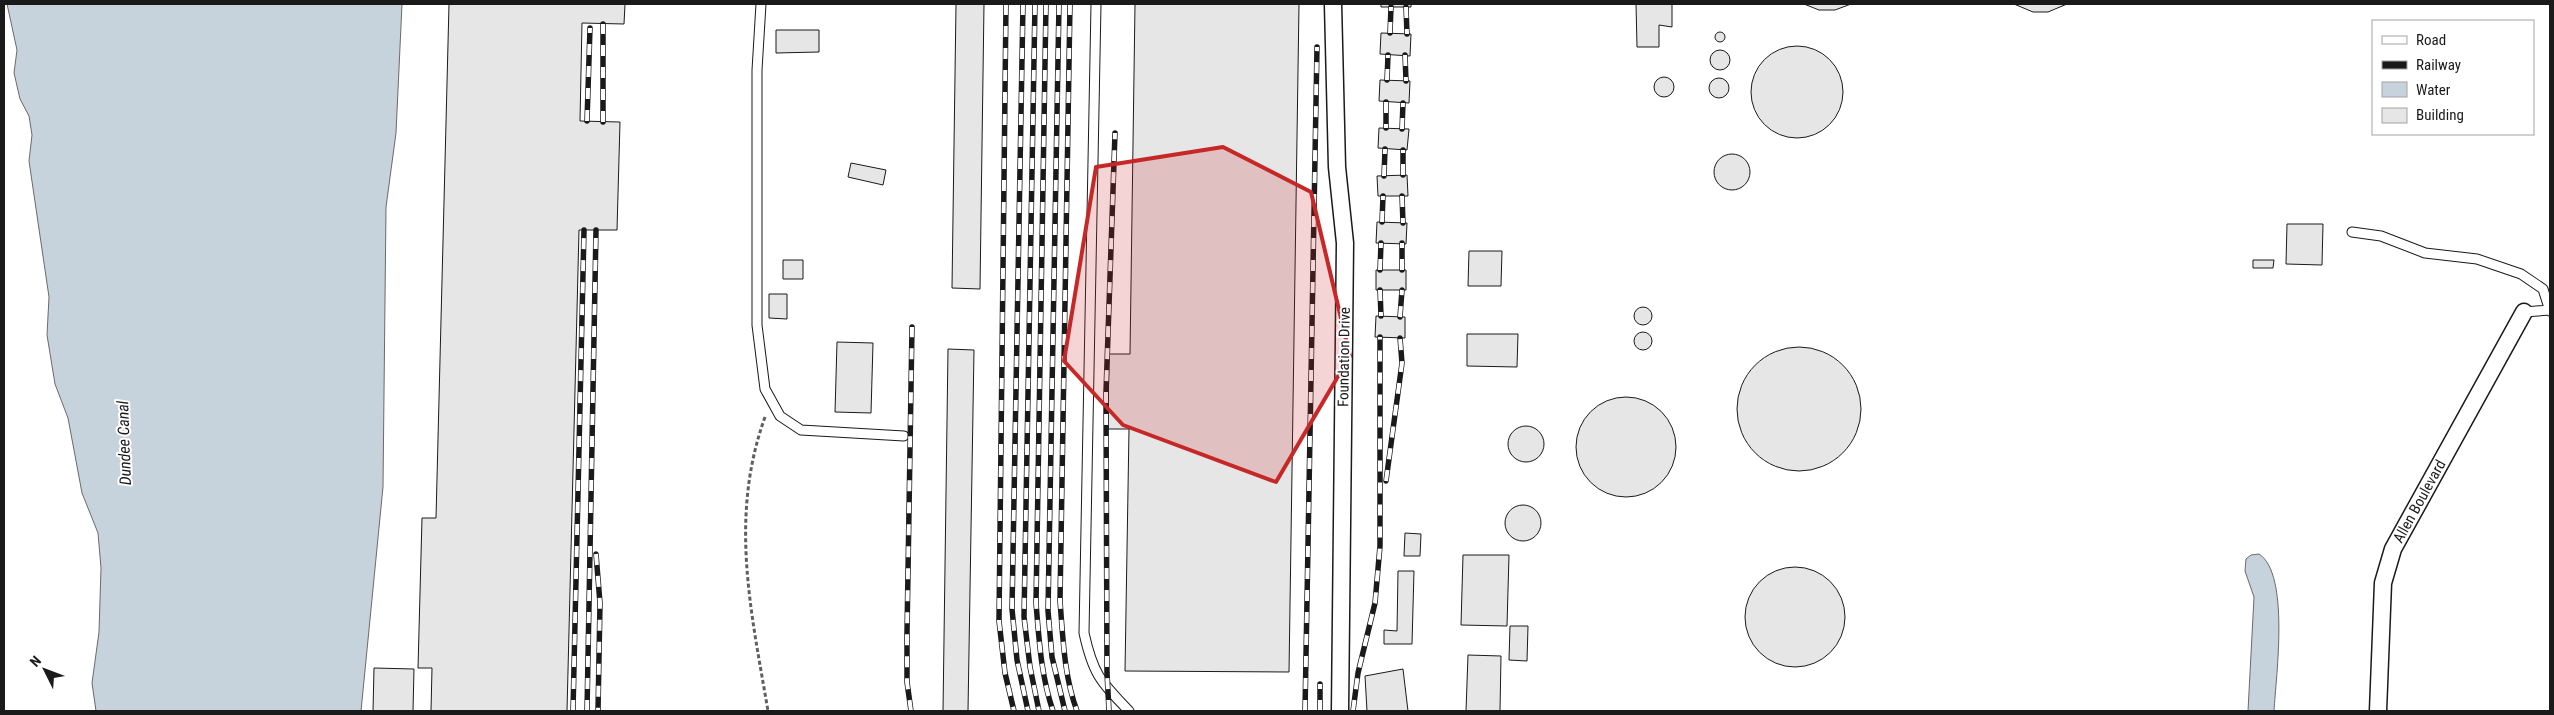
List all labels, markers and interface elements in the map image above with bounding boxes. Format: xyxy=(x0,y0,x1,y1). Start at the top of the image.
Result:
legend xyxy=(2372,20,2534,135)
text: Road xyxy=(2416,31,2446,49)
text: Railway xyxy=(2416,56,2461,74)
text: Water xyxy=(2416,81,2451,99)
text: Building xyxy=(2416,106,2464,124)
street label: Foundation Drive xyxy=(1334,307,1354,407)
water label: Dundee Canal xyxy=(113,400,135,486)
street label: Allen Boulevard xyxy=(2389,457,2449,546)
north arrow xyxy=(20,645,70,695)
text: N xyxy=(27,653,44,670)

